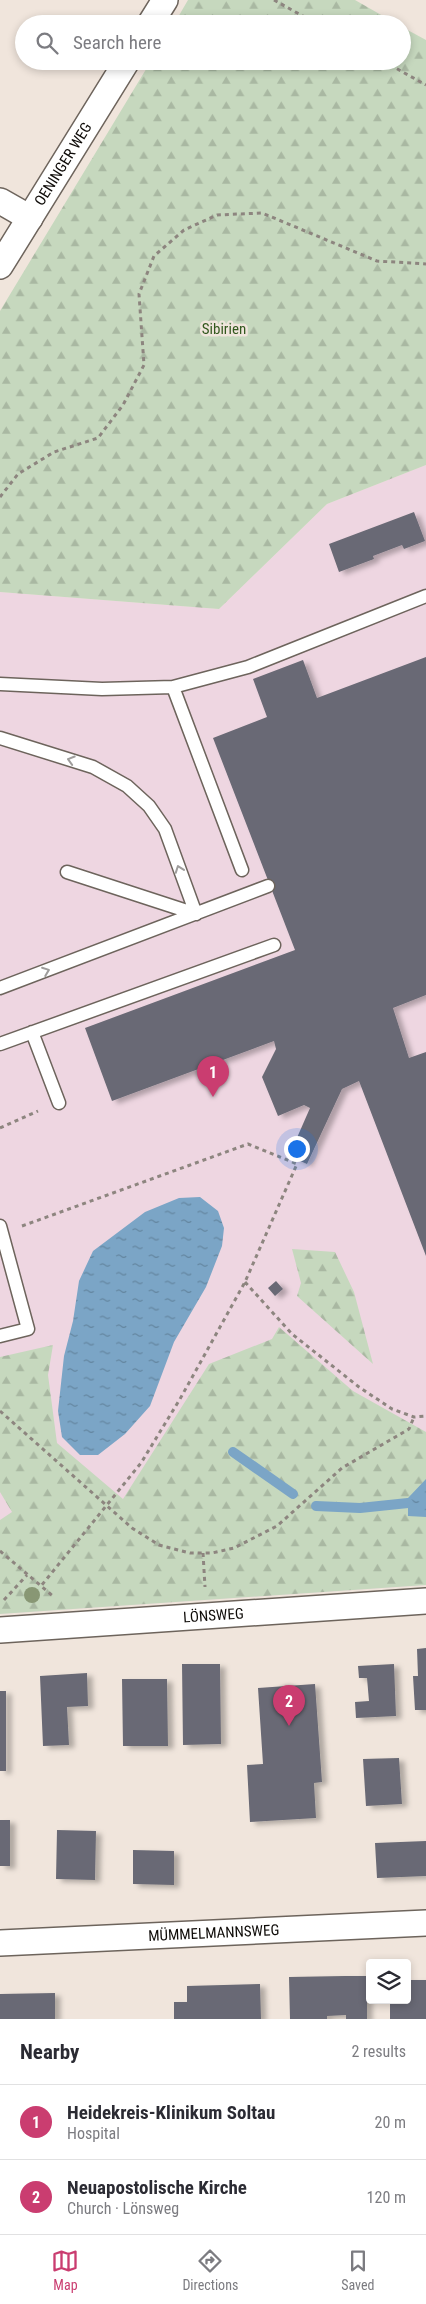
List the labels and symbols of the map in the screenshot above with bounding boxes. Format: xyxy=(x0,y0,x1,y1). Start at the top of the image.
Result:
street label: OENINGER WEG xyxy=(31,119,96,209)
park label: Sibirien xyxy=(202,320,246,338)
one-way arrow xyxy=(67,755,75,765)
one-way arrow xyxy=(175,865,185,874)
one-way arrow xyxy=(41,967,49,977)
pin: 1 xyxy=(197,1056,229,1097)
your location xyxy=(284,1136,310,1162)
street label: LÖNSWEG xyxy=(183,1604,244,1627)
pin: 2 xyxy=(273,1685,305,1726)
street label: MÜMMELMANNSWEG xyxy=(148,1921,280,1945)

